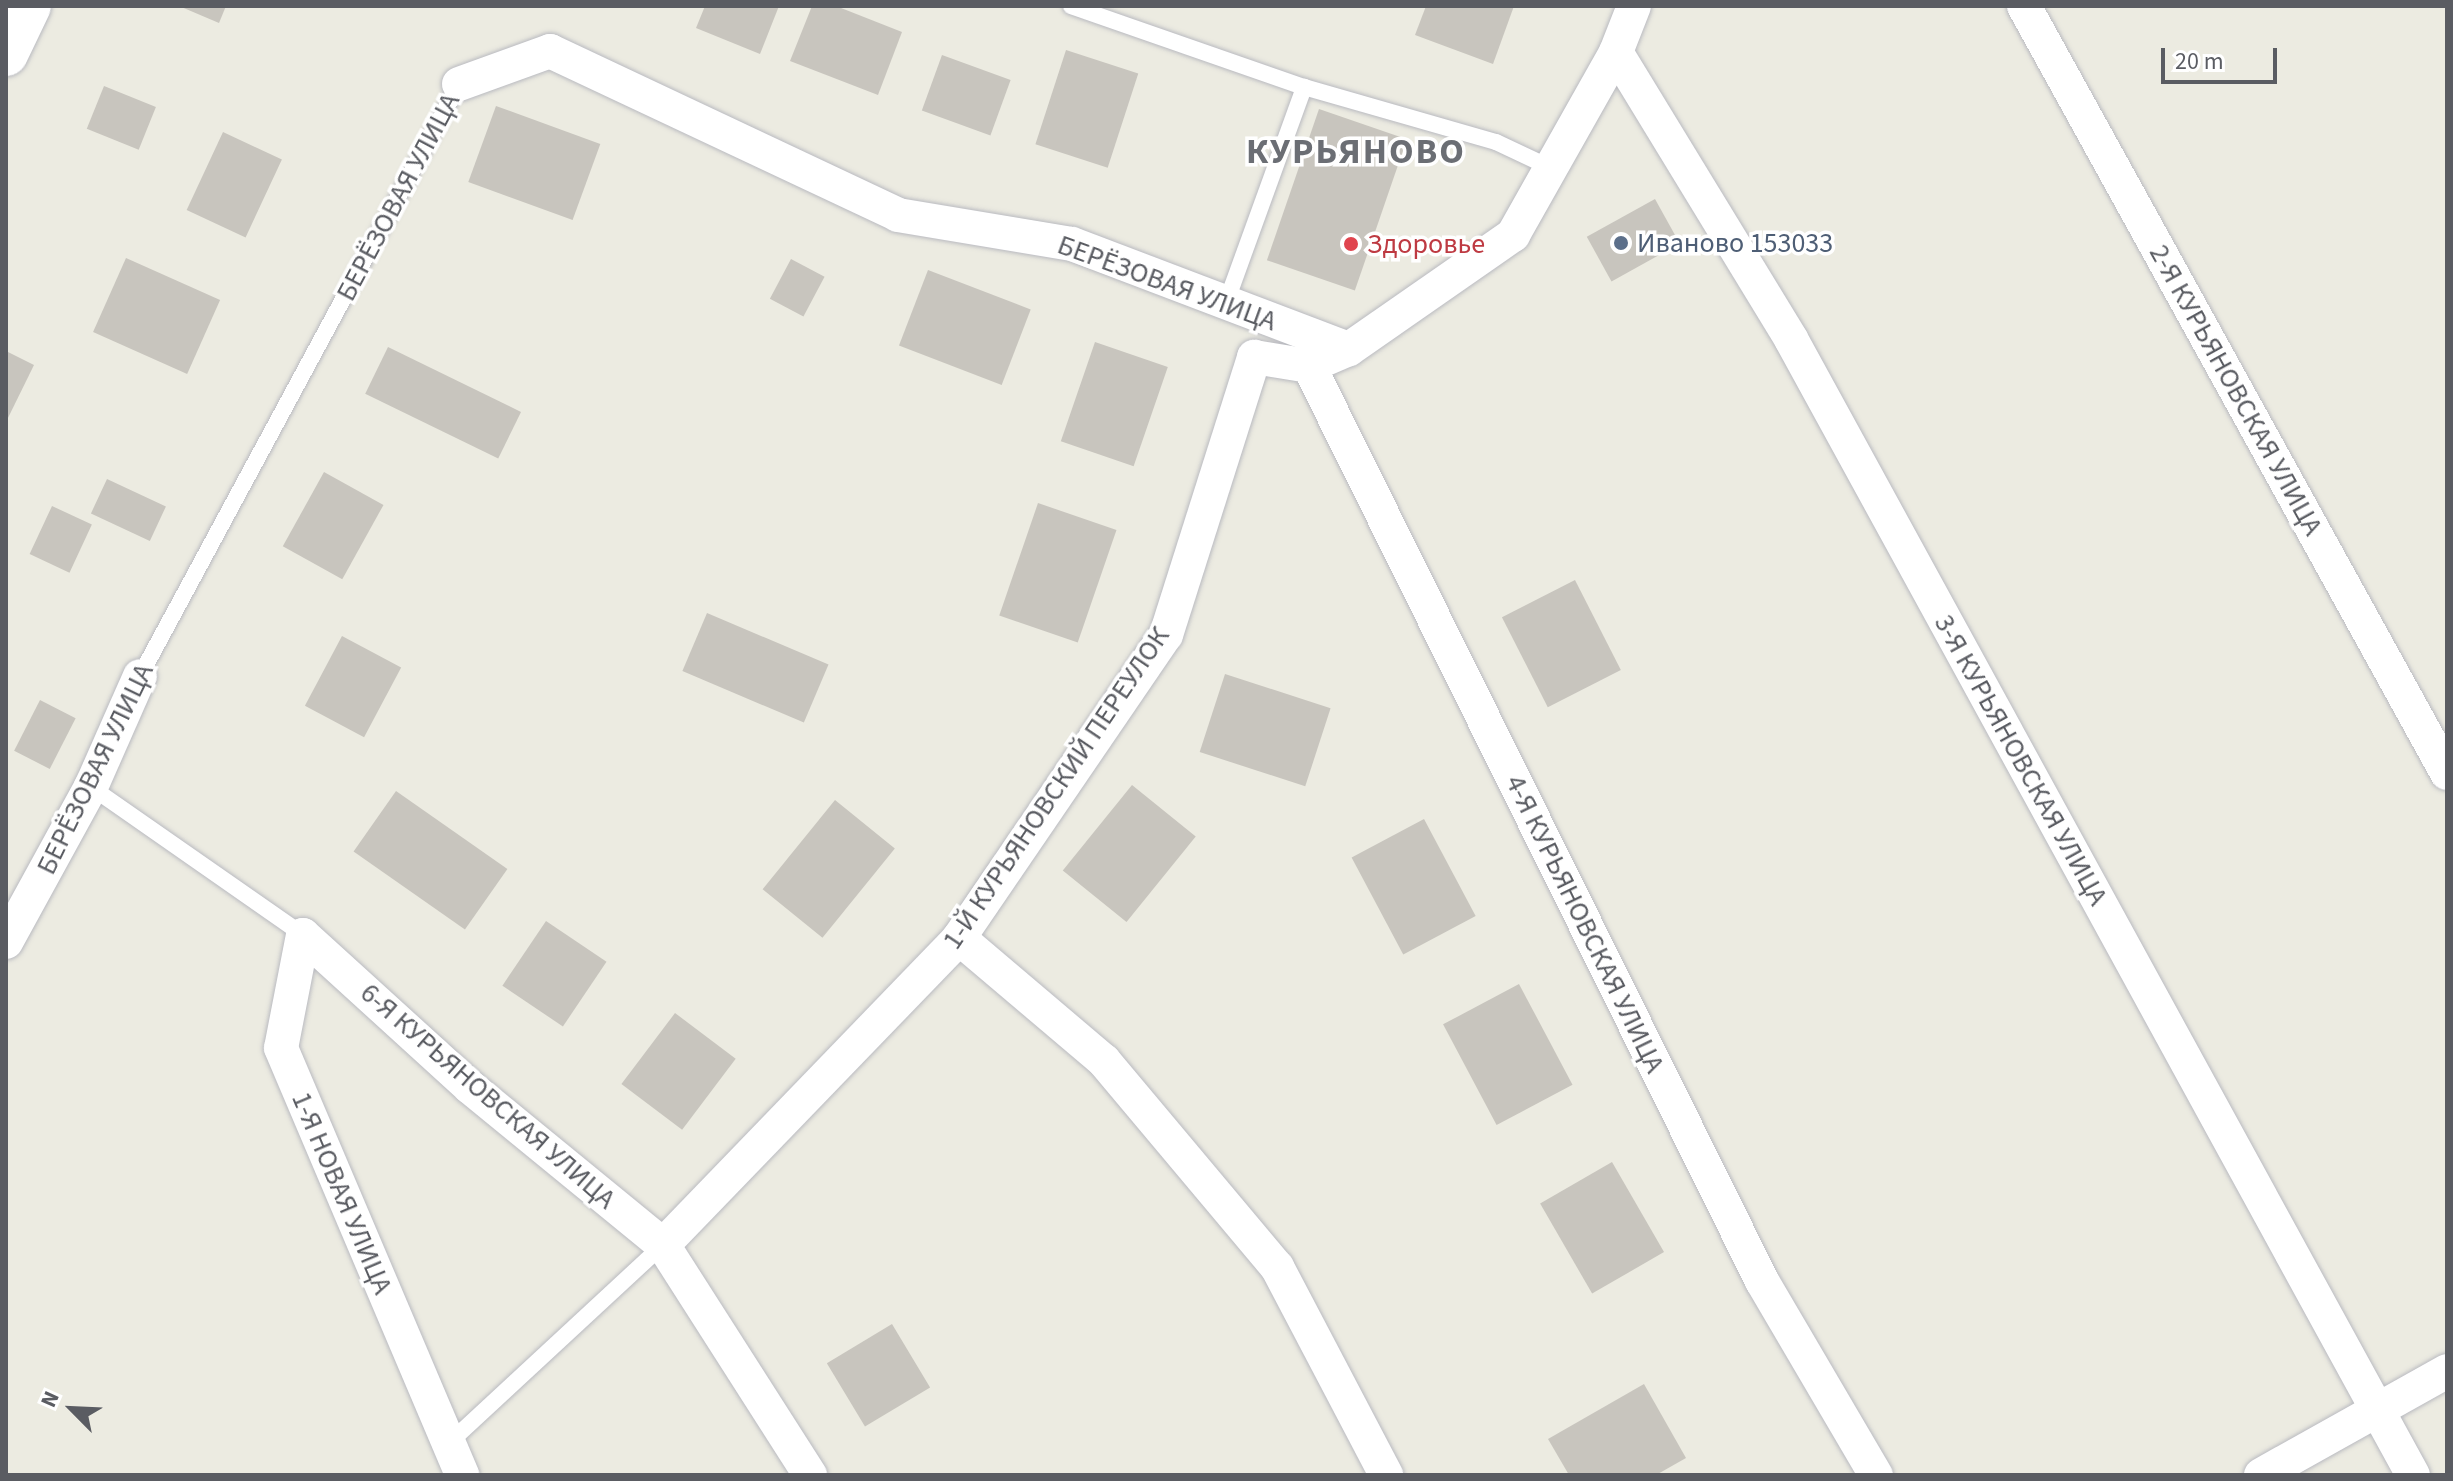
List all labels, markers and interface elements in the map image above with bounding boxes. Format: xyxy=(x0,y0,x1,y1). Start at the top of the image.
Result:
scale bar xyxy=(2165,32,2281,82)
text: 20 m xyxy=(2175,44,2224,79)
street label: БЕРЁЗОВАЯ УЛИЦА xyxy=(329,87,467,307)
district label: КУРЬЯНОВО xyxy=(1246,130,1466,174)
place label: Иваново 153033 xyxy=(1637,226,1833,260)
place label: Здоровье xyxy=(1367,227,1485,261)
street label: БЕРЁЗОВАЯ УЛИЦА xyxy=(1053,228,1281,338)
marker: Иваново 153033 xyxy=(1612,234,1630,252)
marker: Здоровье xyxy=(1342,235,1360,253)
street label: 2-Я КУРЬЯНОВСКАЯ УЛИЦА xyxy=(2142,239,2330,541)
street label: 3-Я КУРЬЯНОВСКАЯ УЛИЦА xyxy=(1927,609,2115,911)
street label: 1-Й КУРЬЯНОВСКИЙ ПЕРЕУЛОК xyxy=(935,620,1177,956)
street label: БЕРЁЗОВАЯ УЛИЦА xyxy=(29,658,161,880)
street label: 4-Я КУРЬЯНОВСКАЯ УЛИЦА xyxy=(1498,770,1672,1078)
street label: 6-Я КУРЬЯНОВСКАЯ УЛИЦА xyxy=(354,976,622,1216)
street label: 1-Я НОВАЯ УЛИЦА xyxy=(284,1087,400,1299)
north arrow xyxy=(32,1369,112,1449)
text: N xyxy=(32,1386,68,1412)

